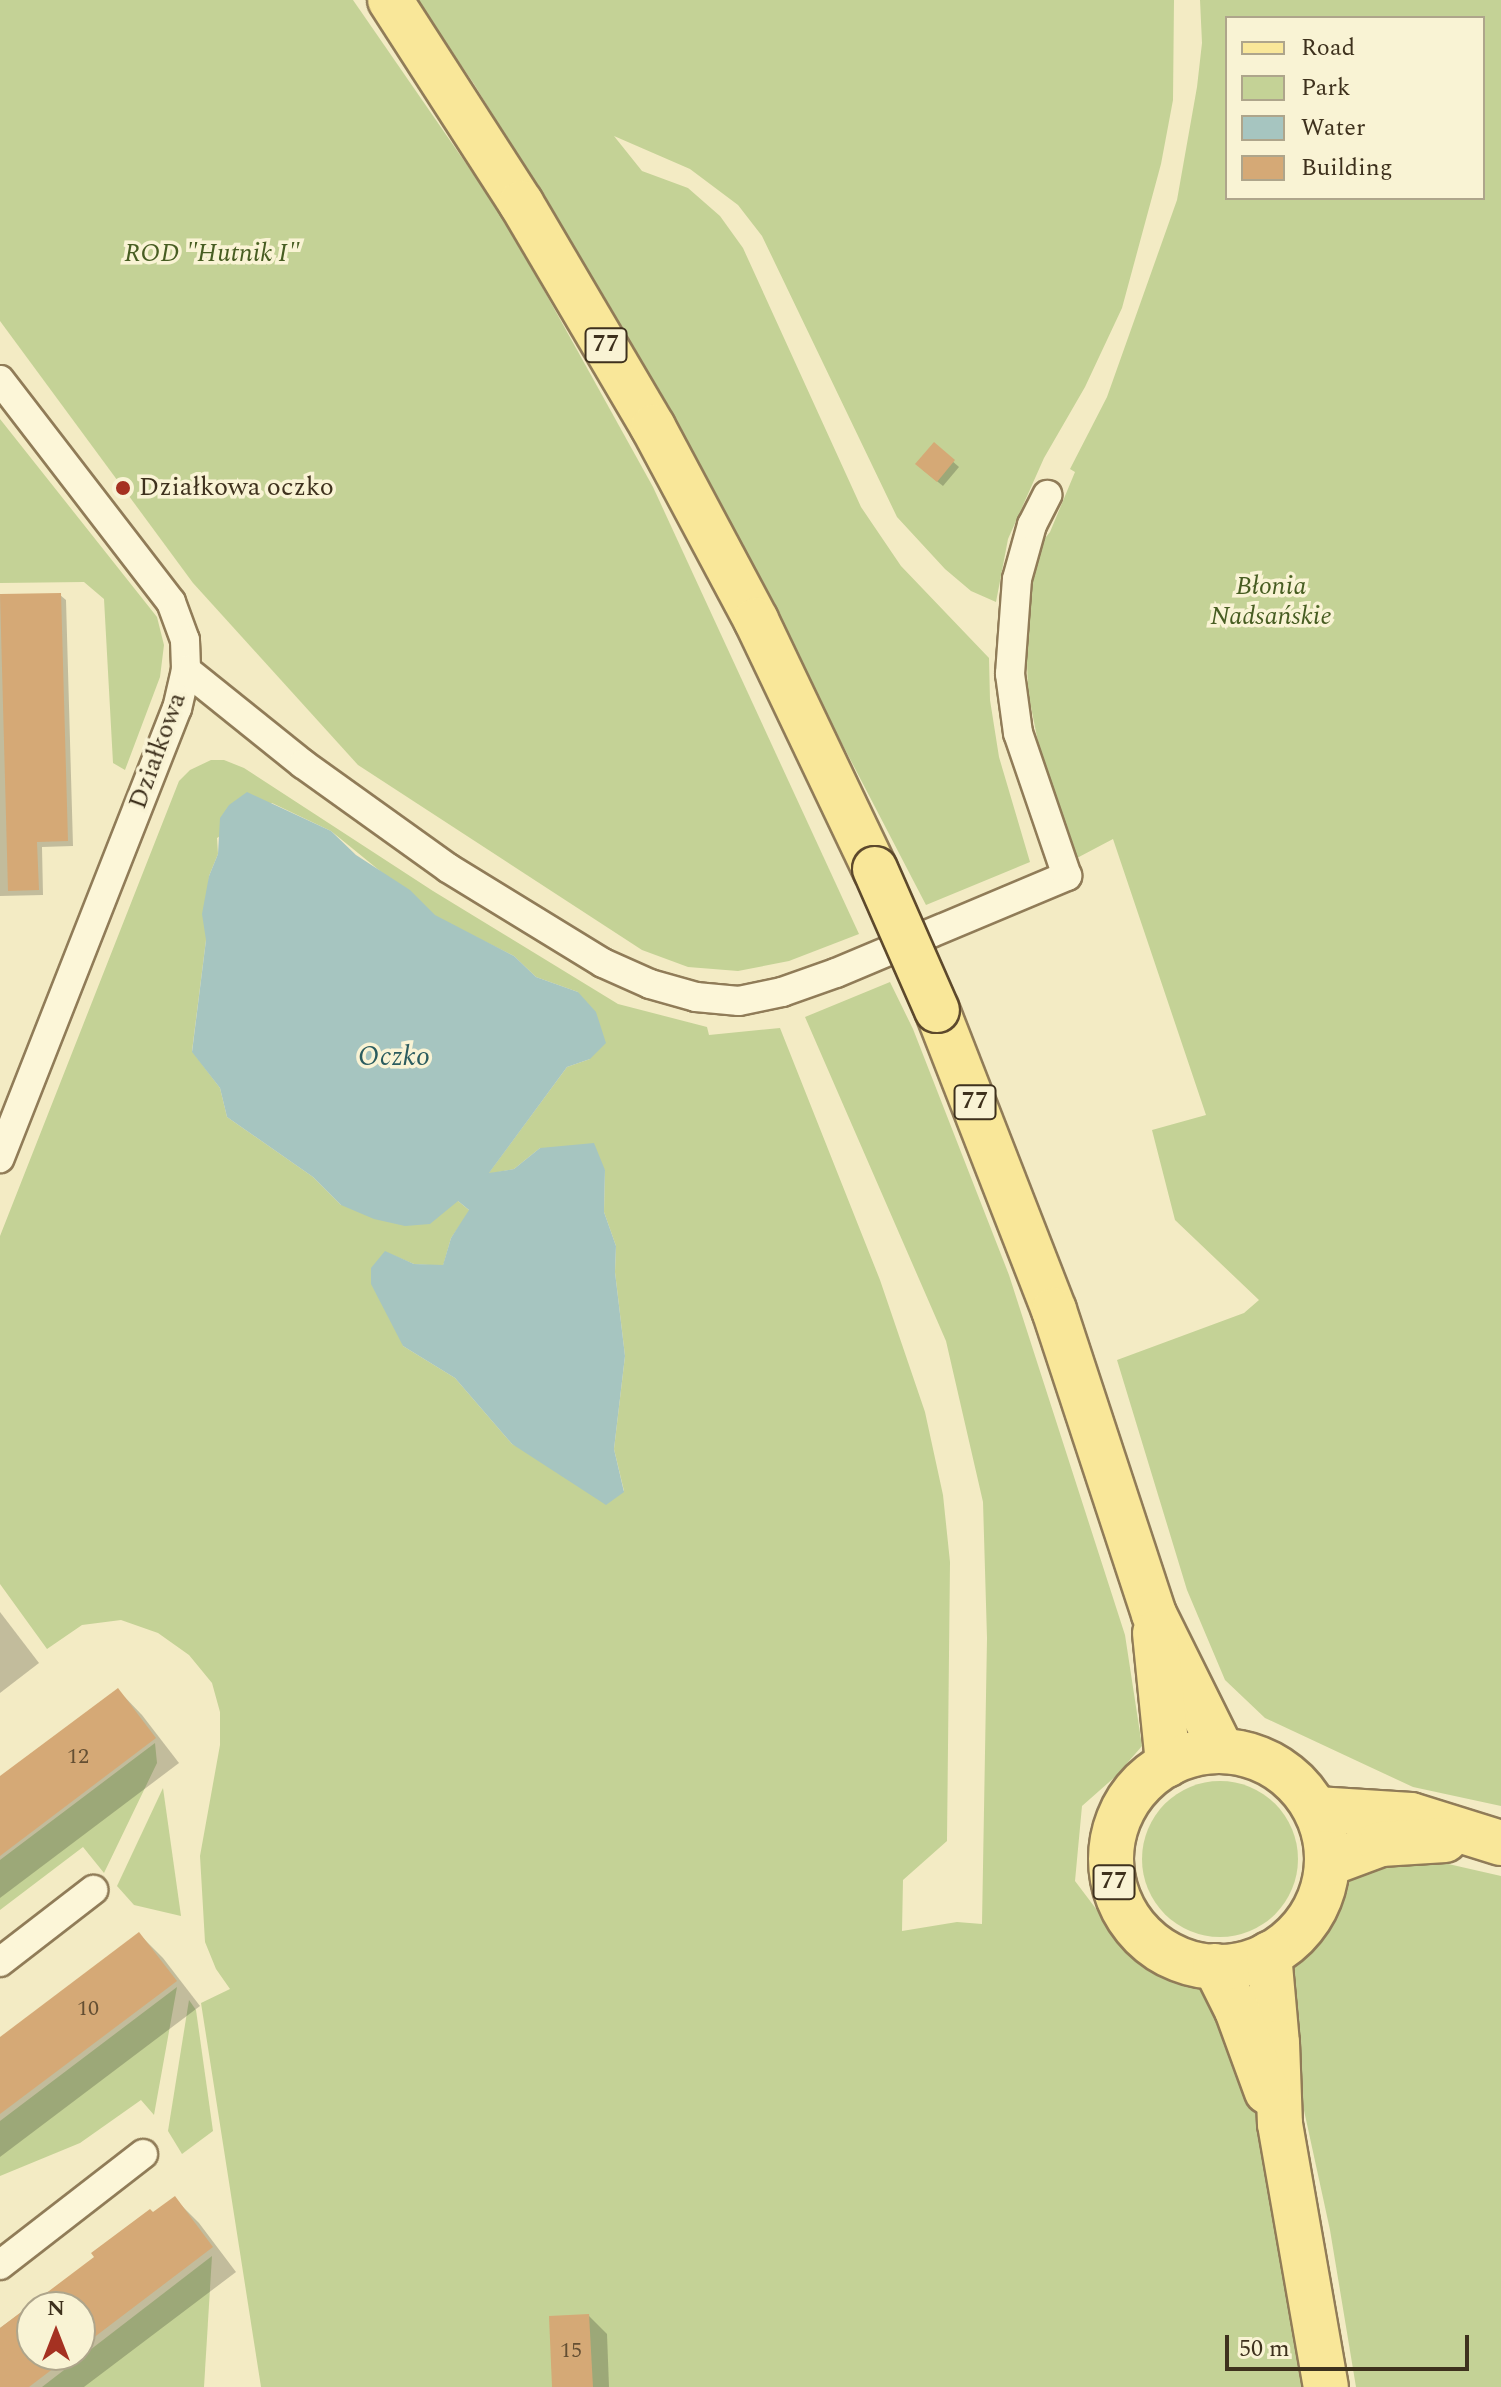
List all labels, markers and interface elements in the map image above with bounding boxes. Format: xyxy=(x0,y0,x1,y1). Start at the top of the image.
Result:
legend xyxy=(1225,16,1485,200)
text: Road xyxy=(1301,30,1355,66)
text: Park xyxy=(1301,70,1351,106)
text: Water xyxy=(1301,110,1365,146)
text: Building xyxy=(1301,150,1393,186)
park label: ROD "Hutnik I" xyxy=(124,238,300,270)
road number: 77 xyxy=(584,325,628,365)
place label: Działkowa oczko xyxy=(139,472,334,504)
marker: Działkowa oczko xyxy=(114,479,132,497)
park label: Błonia Nadsańskie xyxy=(1210,571,1332,632)
street label: Działkowa xyxy=(123,689,193,813)
water label: Oczko xyxy=(358,1040,430,1074)
road number: 77 xyxy=(953,1082,997,1122)
house number: 12 xyxy=(67,1744,89,1770)
road number: 77 xyxy=(1092,1862,1136,1902)
house number: 10 xyxy=(77,1996,99,2022)
north arrow xyxy=(16,2291,96,2371)
text: N xyxy=(47,2292,65,2325)
scale bar xyxy=(1229,2319,1473,2369)
text: 50 m xyxy=(1239,2331,1290,2367)
house number: 15 xyxy=(560,2338,582,2364)

